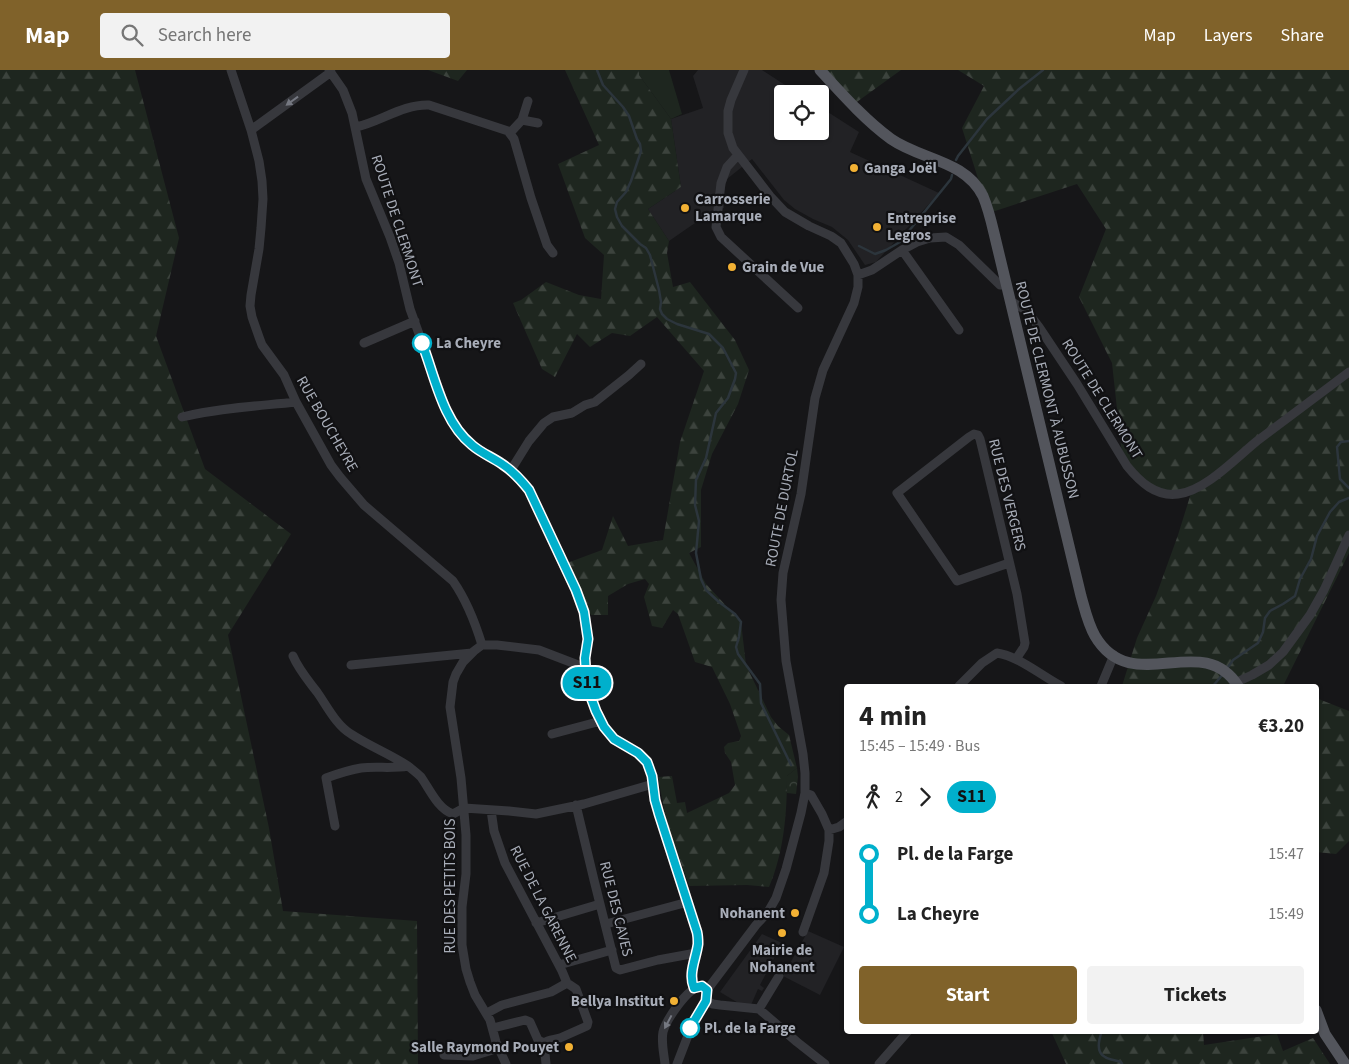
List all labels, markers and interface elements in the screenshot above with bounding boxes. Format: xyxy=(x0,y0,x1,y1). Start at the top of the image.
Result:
search box xyxy=(100,13,450,58)
text: Map xyxy=(25,18,70,53)
icon: search xyxy=(118,21,146,49)
text: Search here xyxy=(158,22,251,49)
text: Map xyxy=(1144,23,1176,48)
text: Layers xyxy=(1204,23,1253,48)
text: Share xyxy=(1281,23,1324,48)
map controls xyxy=(774,85,829,140)
button: locate xyxy=(774,85,829,140)
one-way arrow xyxy=(285,96,299,106)
street label: ROUTE DE CLERMONT xyxy=(366,152,428,290)
place label: Ganga Joël xyxy=(864,158,937,179)
marker: Ganga Joël xyxy=(848,162,860,174)
place label: Carrosserie Lamarque xyxy=(695,189,771,227)
marker: Carrosserie Lamarque xyxy=(679,202,691,214)
place label: Entreprise Legros xyxy=(887,208,956,246)
marker: Entreprise Legros xyxy=(871,221,883,233)
place label: Grain de Vue xyxy=(742,257,825,278)
marker: Grain de Vue xyxy=(726,261,738,273)
street label: ROUTE DE CLERMONT À AUBUSSON xyxy=(1010,279,1084,501)
marker: La Cheyre xyxy=(412,333,432,353)
place label: La Cheyre xyxy=(436,333,501,354)
street label: ROUTE DE CLERMONT xyxy=(1056,335,1148,463)
street label: RUE BOUCHEYRE xyxy=(291,372,363,476)
street label: RUE DES VERGERS xyxy=(983,437,1031,553)
street label: ROUTE DE DURTOL xyxy=(760,447,804,569)
line badge: S11 xyxy=(558,667,616,699)
text: S11 xyxy=(572,670,602,695)
text: 4 min xyxy=(859,696,927,736)
text: €3.20 xyxy=(1258,713,1304,740)
text: 15:45 – 15:49 · Bus xyxy=(859,735,980,757)
icon: walk xyxy=(859,783,887,811)
icon: forward xyxy=(911,783,939,811)
text: S11 xyxy=(957,784,986,809)
text: 2 xyxy=(895,786,903,808)
street label: RUE DES PETITS BOIS xyxy=(440,819,461,953)
text: Pl. de la Farge xyxy=(897,841,1013,868)
street label: RUE DE LA GARENNE xyxy=(504,842,582,966)
text: 15:47 xyxy=(1268,843,1304,865)
street label: RUE DES CAVES xyxy=(594,859,638,959)
text: La Cheyre xyxy=(897,901,979,928)
place label: Nohanent xyxy=(720,903,785,924)
text: 15:49 xyxy=(1268,903,1304,925)
marker: Nohanent xyxy=(789,907,801,919)
marker: Mairie de Nohanent xyxy=(776,927,788,939)
place label: Mairie de Nohanent xyxy=(749,940,815,978)
button: Start xyxy=(859,966,1077,1024)
button: Tickets xyxy=(1087,966,1304,1024)
place label: Bellya Institut xyxy=(571,991,664,1012)
marker: Bellya Institut xyxy=(668,995,680,1007)
one-way arrow xyxy=(664,1015,672,1029)
marker: Pl. de la Farge xyxy=(680,1018,700,1038)
place label: Pl. de la Farge xyxy=(704,1018,796,1039)
place label: Salle Raymond Pouyet xyxy=(411,1037,559,1058)
marker: Salle Raymond Pouyet xyxy=(563,1041,575,1053)

